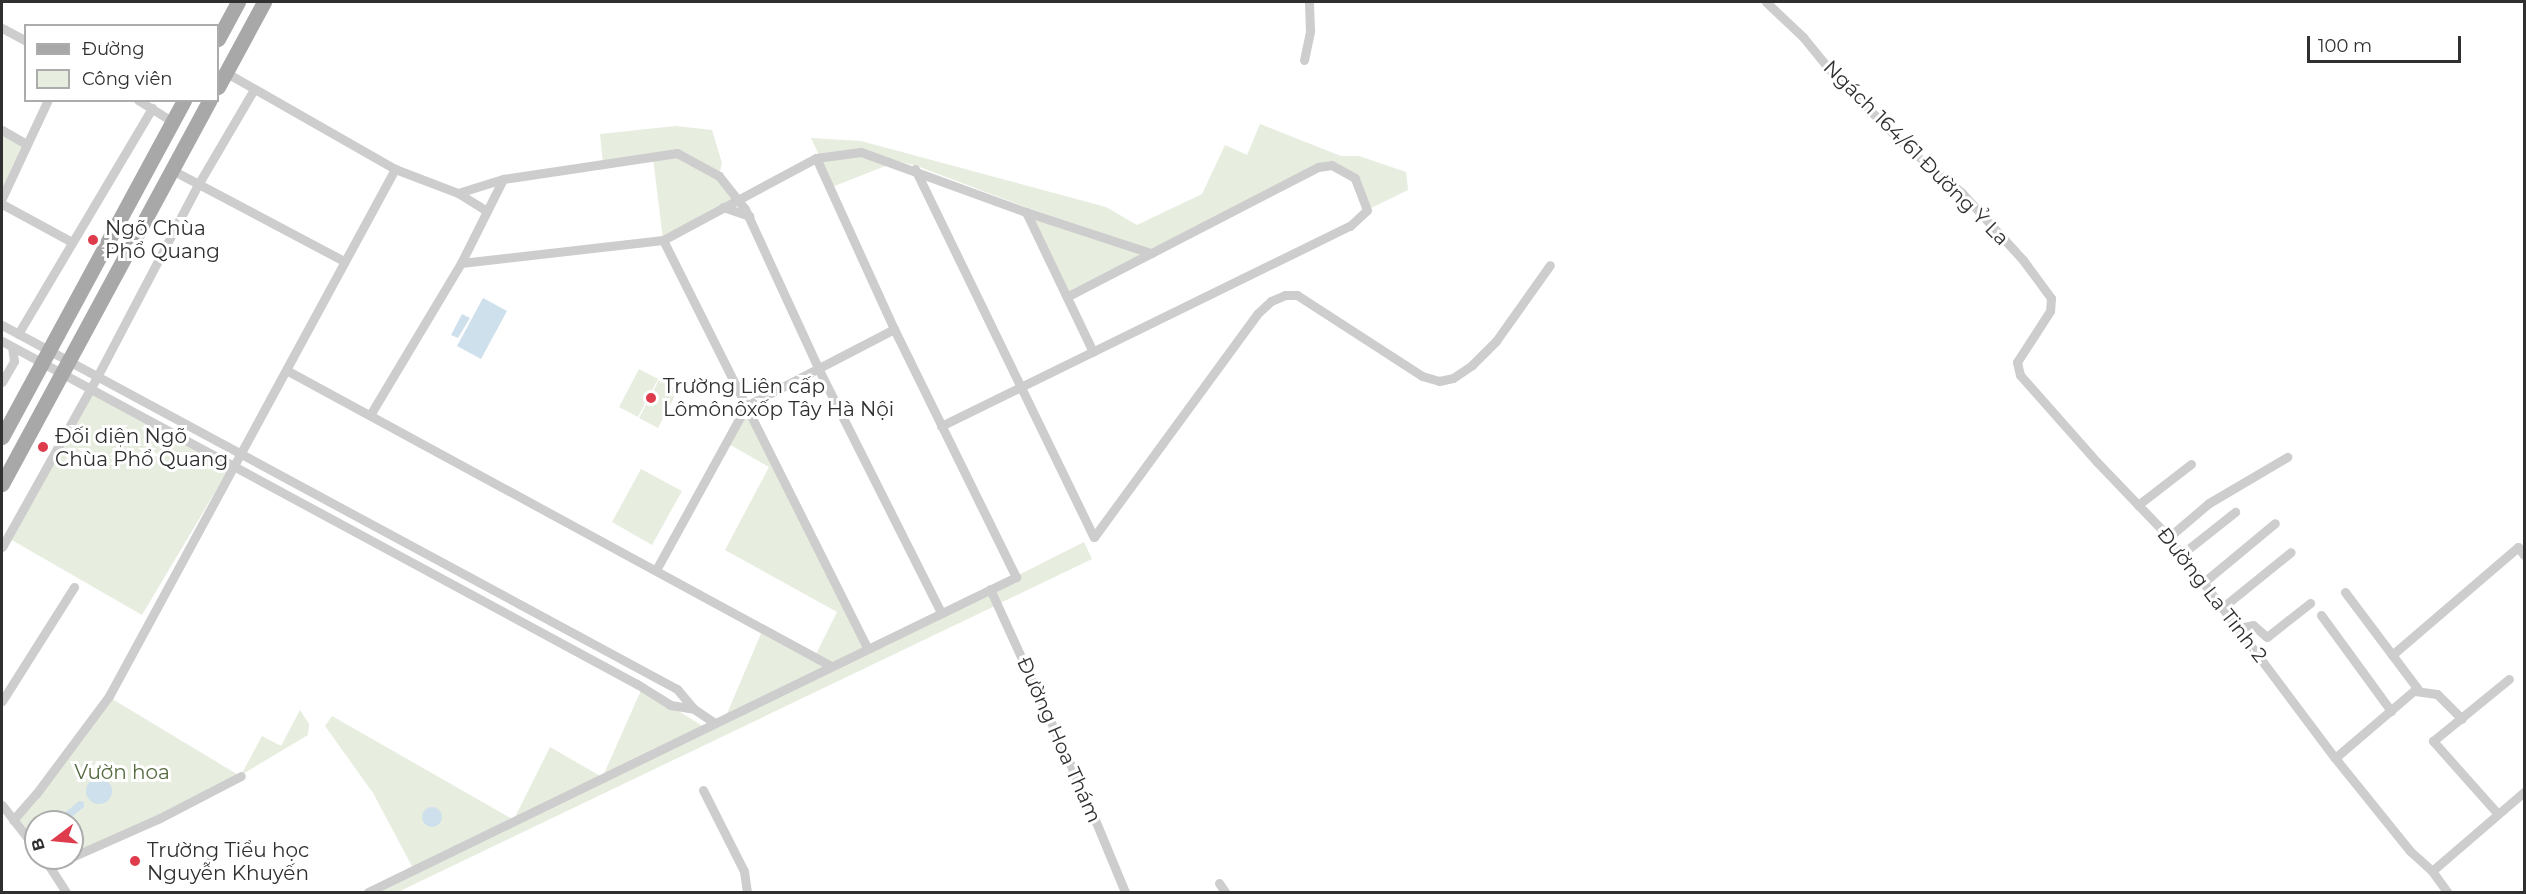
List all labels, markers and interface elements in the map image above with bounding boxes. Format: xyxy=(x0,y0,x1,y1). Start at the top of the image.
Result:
legend xyxy=(24,24,219,102)
scale bar xyxy=(2310,24,2464,62)
text: 100 m xyxy=(2318,35,2372,57)
text: Đường xyxy=(82,38,145,60)
street label: Ngách 164/61 Đường Ỷ La xyxy=(1818,55,2014,251)
text: Công viên xyxy=(82,68,173,90)
place label: Ngõ Chùa Phổ Quang xyxy=(105,216,220,263)
marker: Ngõ Chùa Phổ Quang xyxy=(86,233,100,247)
place label: Trường Liên cấp Lômônôxốp Tây Hà Nội xyxy=(663,374,894,421)
marker: Trường Liên cấp Lômônôxốp Tây Hà Nội xyxy=(644,391,658,405)
place label: Đối diện Ngõ Chùa Phổ Quang xyxy=(55,424,228,471)
marker: Đối diện Ngõ Chùa Phổ Quang xyxy=(36,440,50,454)
street label: Đường La Tinh 2 xyxy=(2152,523,2272,667)
street label: Đường Hoa Thám xyxy=(1012,654,1106,826)
park label: Vườn hoa xyxy=(74,760,170,784)
north arrow xyxy=(24,810,84,870)
text: B xyxy=(27,836,49,853)
place label: Trường Tiểu học Nguyễn Khuyến xyxy=(147,838,309,885)
marker: Trường Tiểu học Nguyễn Khuyến xyxy=(128,854,142,868)

